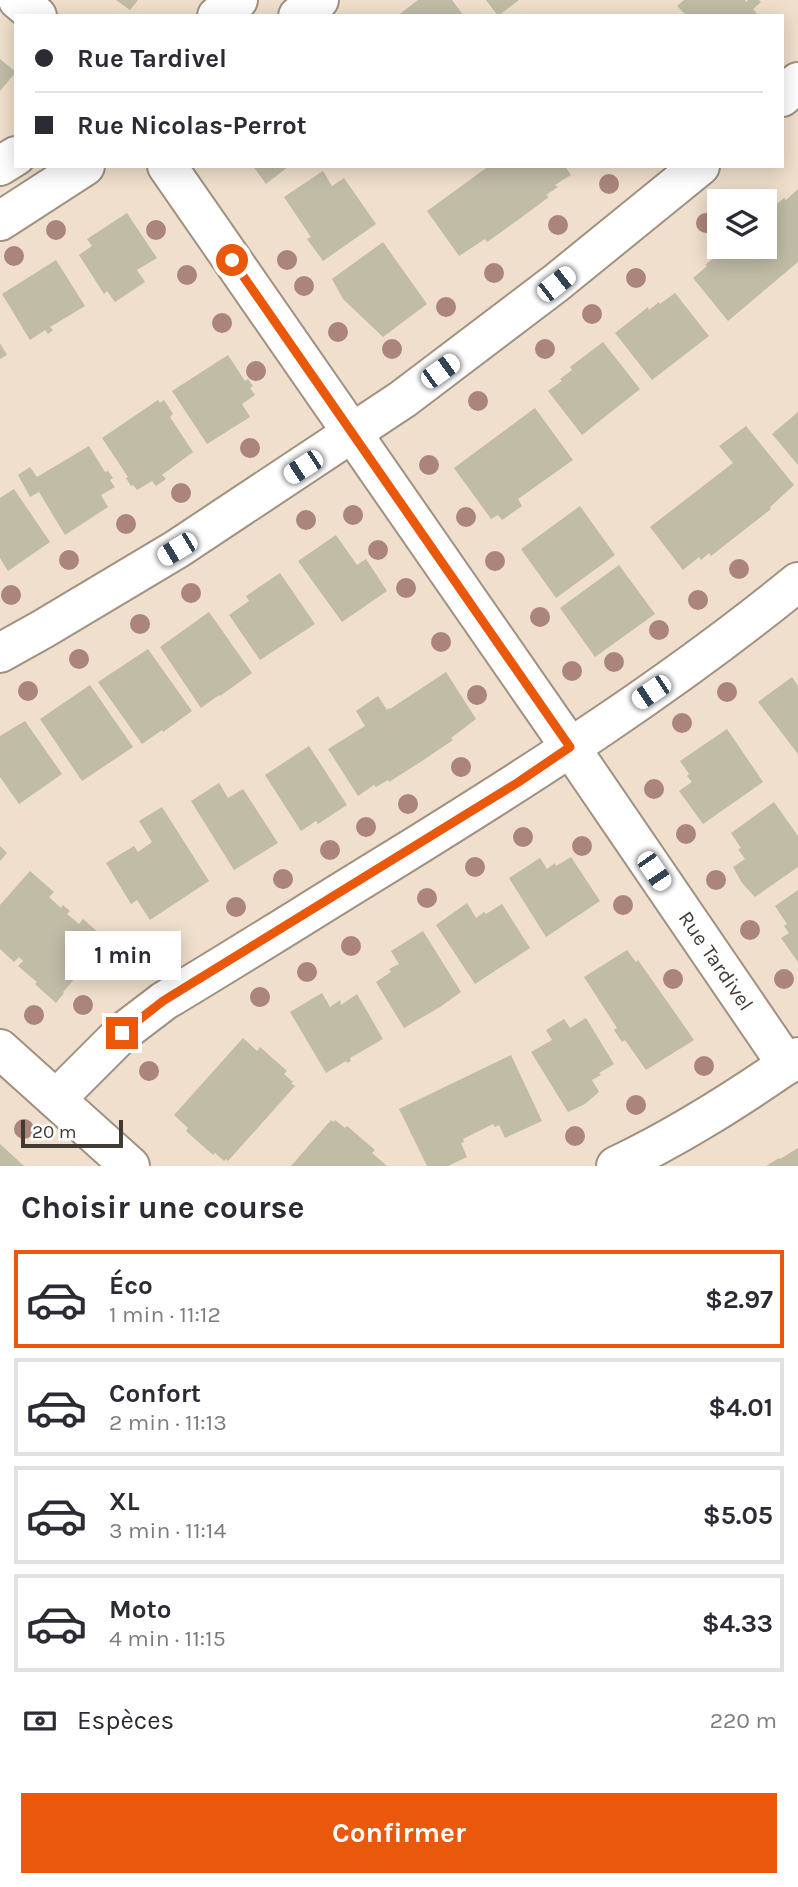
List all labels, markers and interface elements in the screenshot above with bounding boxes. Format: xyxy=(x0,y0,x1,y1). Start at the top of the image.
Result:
text: Rue Tardivel xyxy=(77,43,227,74)
text: Rue Nicolas-Perrot xyxy=(77,110,307,141)
map controls xyxy=(707,189,777,259)
button: layers xyxy=(707,189,777,259)
route start xyxy=(216,244,248,276)
car xyxy=(533,263,580,305)
car xyxy=(417,350,464,392)
car xyxy=(280,447,327,487)
car xyxy=(154,529,201,569)
car xyxy=(628,672,675,712)
car xyxy=(634,848,675,894)
street label: Rue Tardivel xyxy=(674,907,758,1015)
callout: 1 min xyxy=(64,932,180,981)
text: 1 min xyxy=(94,942,152,969)
route end xyxy=(106,1017,138,1049)
scale bar xyxy=(21,1117,122,1149)
text: 20 m xyxy=(32,1121,77,1143)
text: Choisir une course xyxy=(21,1189,304,1226)
icon: car xyxy=(25,1268,88,1331)
text: Éco xyxy=(109,1270,153,1301)
text: $2.97 xyxy=(705,1284,773,1315)
text: 1 min · 11:12 xyxy=(109,1301,221,1328)
icon: car xyxy=(25,1376,88,1439)
text: Confort xyxy=(109,1378,201,1409)
text: $4.01 xyxy=(708,1392,773,1423)
text: 2 min · 11:13 xyxy=(109,1409,227,1436)
icon: car xyxy=(25,1484,88,1547)
text: XL xyxy=(109,1486,140,1517)
text: $5.05 xyxy=(703,1500,773,1531)
text: 3 min · 11:14 xyxy=(109,1517,226,1544)
icon: car xyxy=(25,1592,88,1655)
text: Moto xyxy=(109,1594,171,1625)
text: $4.33 xyxy=(702,1608,773,1639)
text: 4 min · 11:15 xyxy=(109,1625,226,1652)
icon: cash xyxy=(21,1702,59,1740)
text: Espèces xyxy=(77,1705,174,1736)
text: 220 m xyxy=(710,1707,777,1734)
button: Confirmer xyxy=(21,1793,777,1873)

